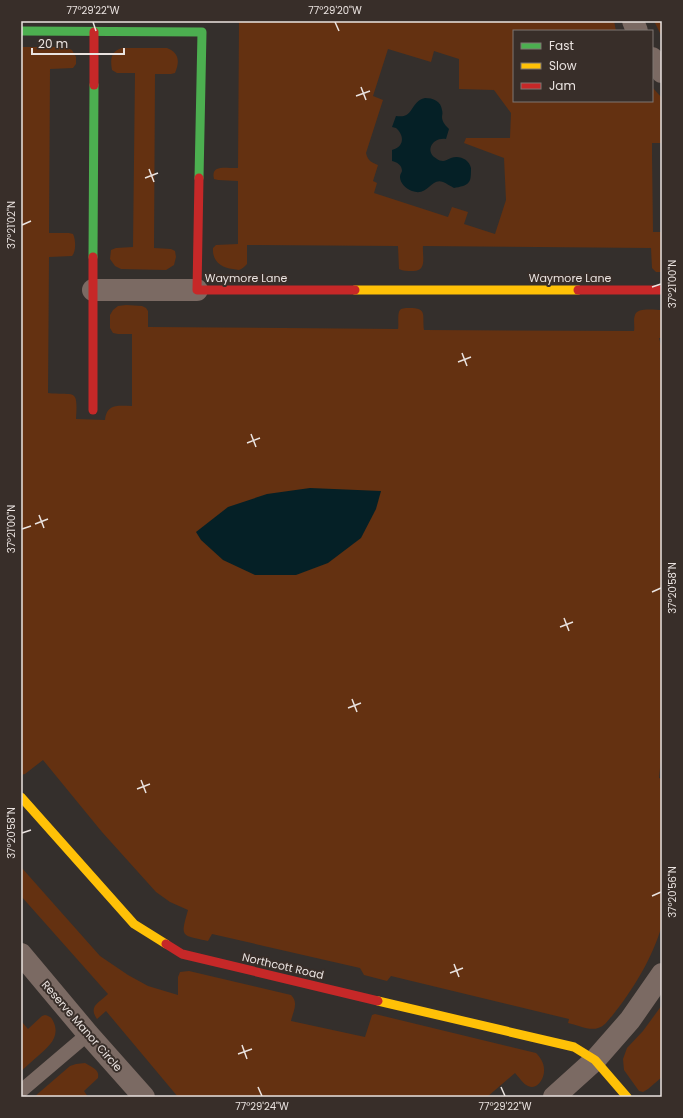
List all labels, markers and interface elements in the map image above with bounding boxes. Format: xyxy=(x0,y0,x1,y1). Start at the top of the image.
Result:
text: 77°29'22"W xyxy=(67,3,120,18)
text: 77°29'20"W xyxy=(308,3,362,18)
scale bar xyxy=(32,30,124,56)
legend xyxy=(513,30,653,102)
text: 20 m xyxy=(38,35,68,52)
text: Fast xyxy=(549,37,574,54)
text: Slow xyxy=(549,57,577,74)
text: Jam xyxy=(549,77,576,94)
text: 37°21'02"N xyxy=(4,201,19,249)
text: 37°21'00"N xyxy=(665,260,680,308)
street label: Waymore Lane xyxy=(205,270,287,286)
street label: Waymore Lane xyxy=(529,270,611,286)
text: 37°21'00"N xyxy=(4,505,19,553)
text: 37°20'58"N xyxy=(665,562,680,614)
text: 37°20'58"N xyxy=(4,807,19,859)
text: 37°20'56"N xyxy=(665,866,680,918)
street label: Northcott Road xyxy=(241,949,325,983)
street label: Reserve Manor Circle xyxy=(38,977,126,1075)
text: 77°29'24"W xyxy=(235,1099,289,1114)
text: 77°29'22"W xyxy=(479,1099,532,1114)

